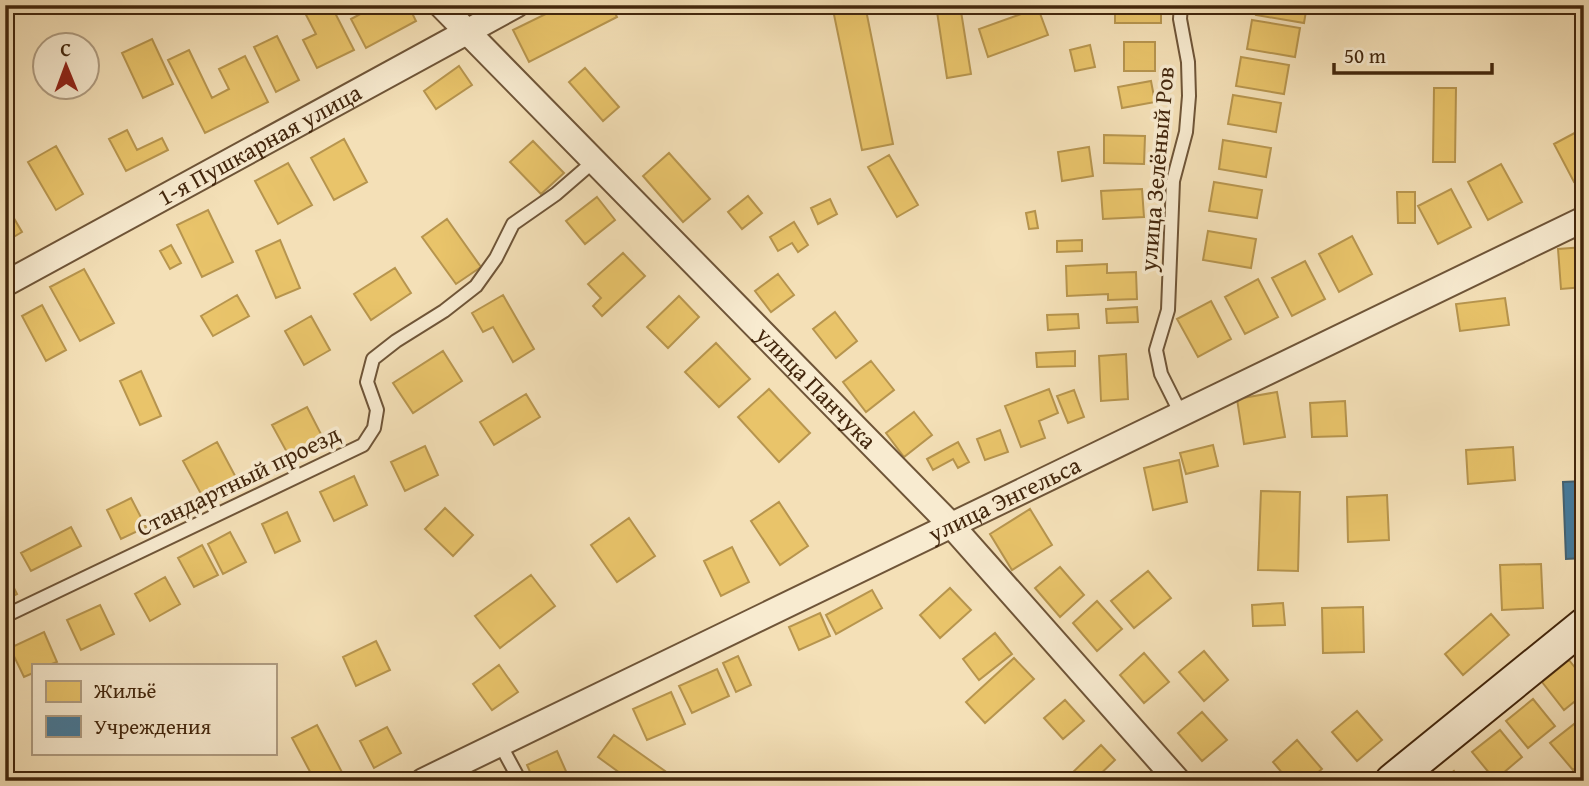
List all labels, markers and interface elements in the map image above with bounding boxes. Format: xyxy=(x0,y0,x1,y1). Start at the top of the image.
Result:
north arrow xyxy=(32,32,102,102)
scale bar xyxy=(1334,32,1491,76)
text: С xyxy=(60,35,72,63)
text: 50 m xyxy=(1344,40,1386,71)
street label: улица Зелёный Ров xyxy=(1130,65,1183,274)
street label: 1-я Пушкарная улица xyxy=(151,74,368,215)
street label: улица Панчука xyxy=(747,317,886,457)
street label: Стандартный проезд xyxy=(130,416,346,545)
street label: улица Энгельса xyxy=(921,447,1087,551)
legend xyxy=(32,664,276,754)
text: Жильё xyxy=(93,675,157,706)
text: Учреждения xyxy=(94,711,212,742)

